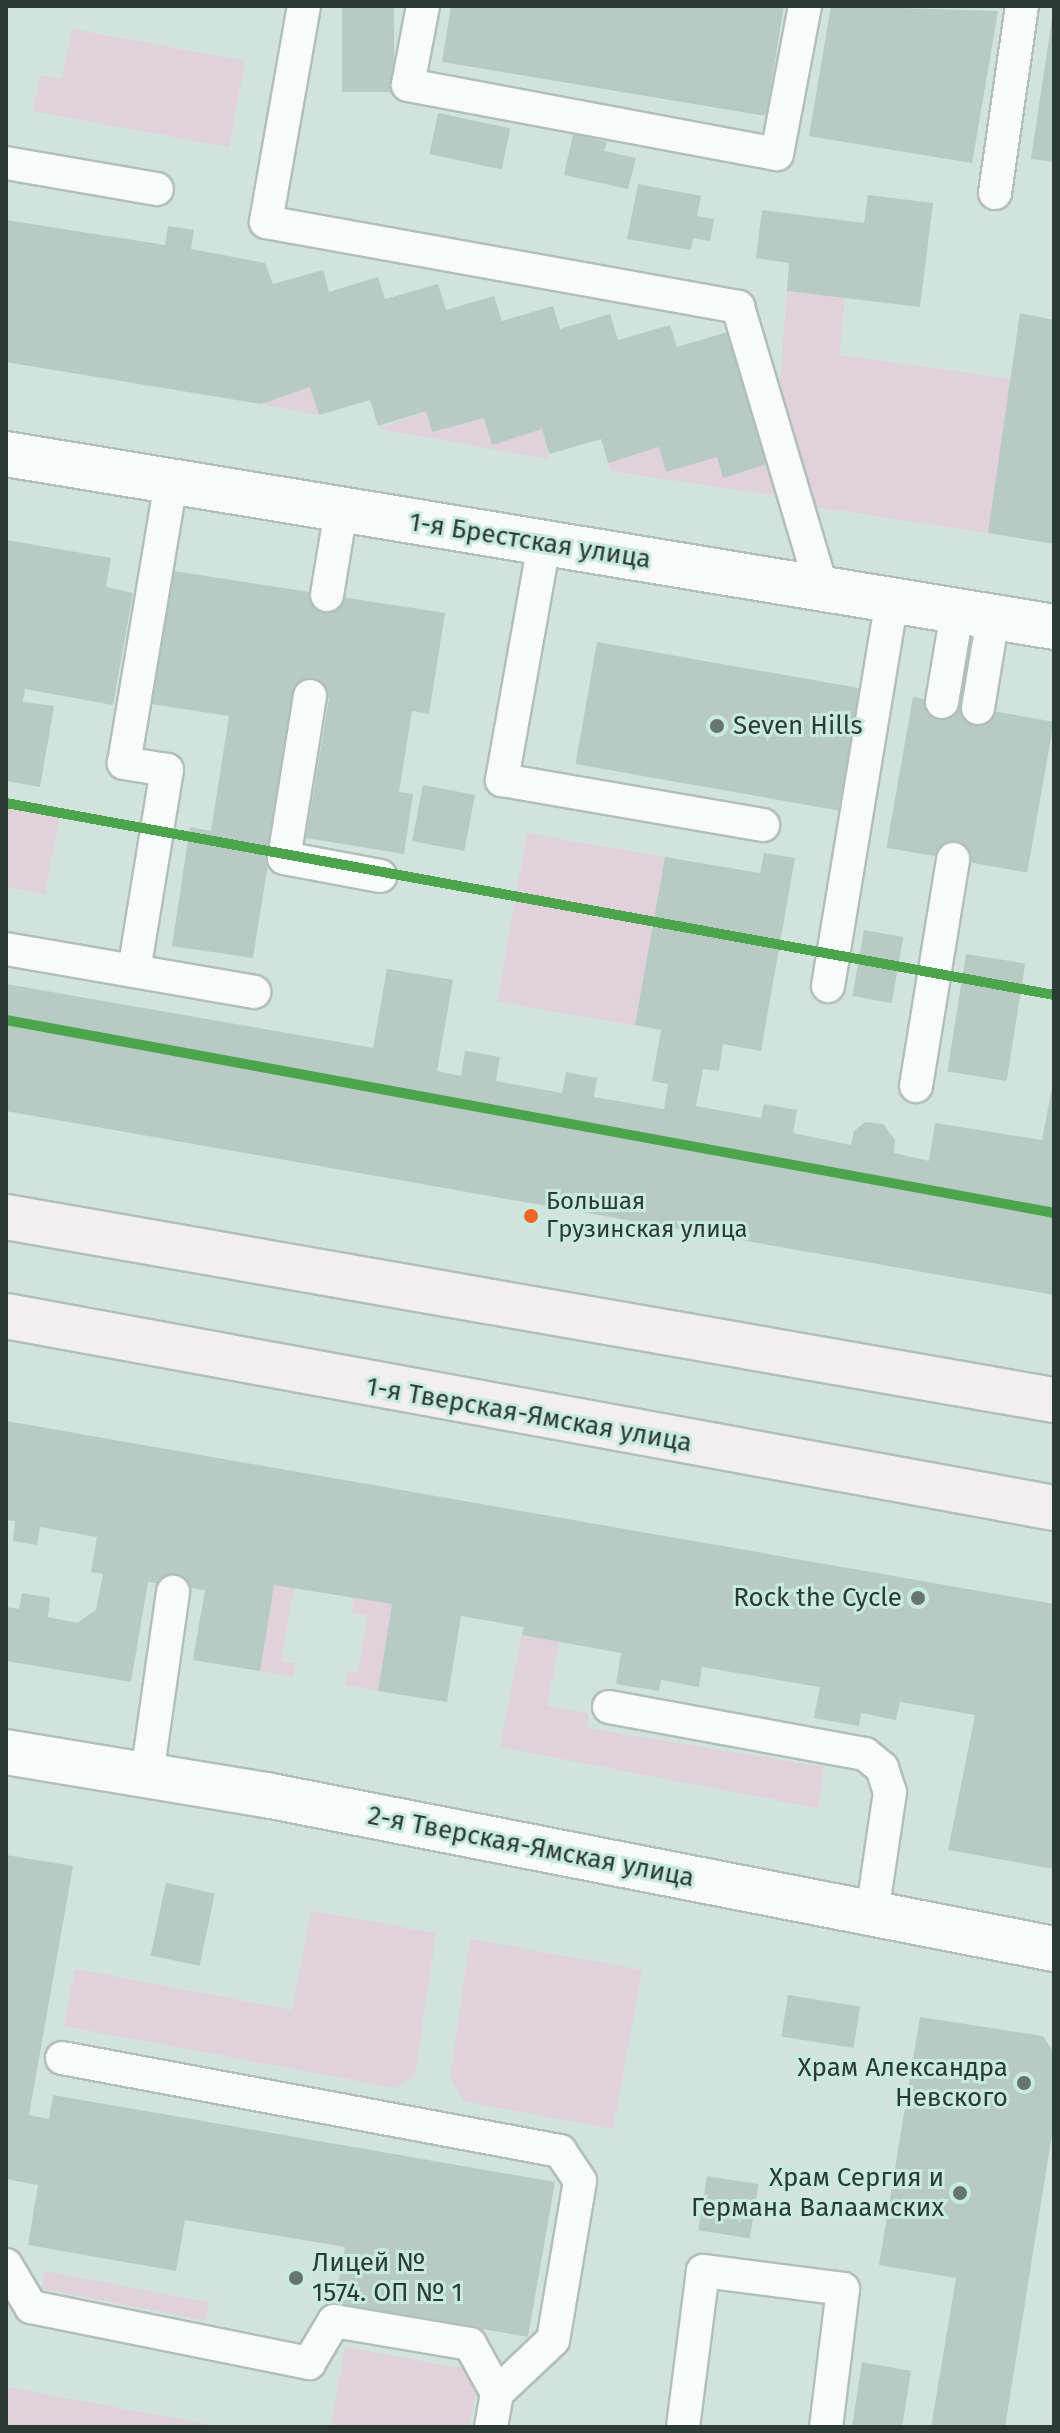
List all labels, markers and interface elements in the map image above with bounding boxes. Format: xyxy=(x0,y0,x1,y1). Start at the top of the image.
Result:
street label: 1-я Брестская улица xyxy=(407,507,653,575)
place label: Seven Hills xyxy=(733,710,863,742)
marker: Seven Hills xyxy=(708,717,726,735)
place label: Большая Грузинская улица xyxy=(546,1188,748,1244)
marker: Большая Грузинская улица xyxy=(523,1208,539,1224)
street label: 1-я Тверская-Ямская улица xyxy=(364,1371,694,1459)
place label: Rock the Cycle xyxy=(733,1582,902,1614)
marker: Rock the Cycle xyxy=(909,1589,927,1607)
street label: 2-я Тверская-Ямская улица xyxy=(365,1800,697,1894)
place label: Храм Александра Невского xyxy=(797,2052,1008,2114)
marker: Храм Александра Невского xyxy=(1015,2074,1033,2092)
place label: Храм Сергия и Германа Валаамских xyxy=(691,2162,944,2224)
marker: Храм Сергия и Германа Валаамских xyxy=(951,2184,969,2202)
place label: Лицей № 1574. ОП № 1 xyxy=(312,2247,463,2308)
marker: Лицей № 1574. ОП № 1 xyxy=(287,2269,305,2287)

